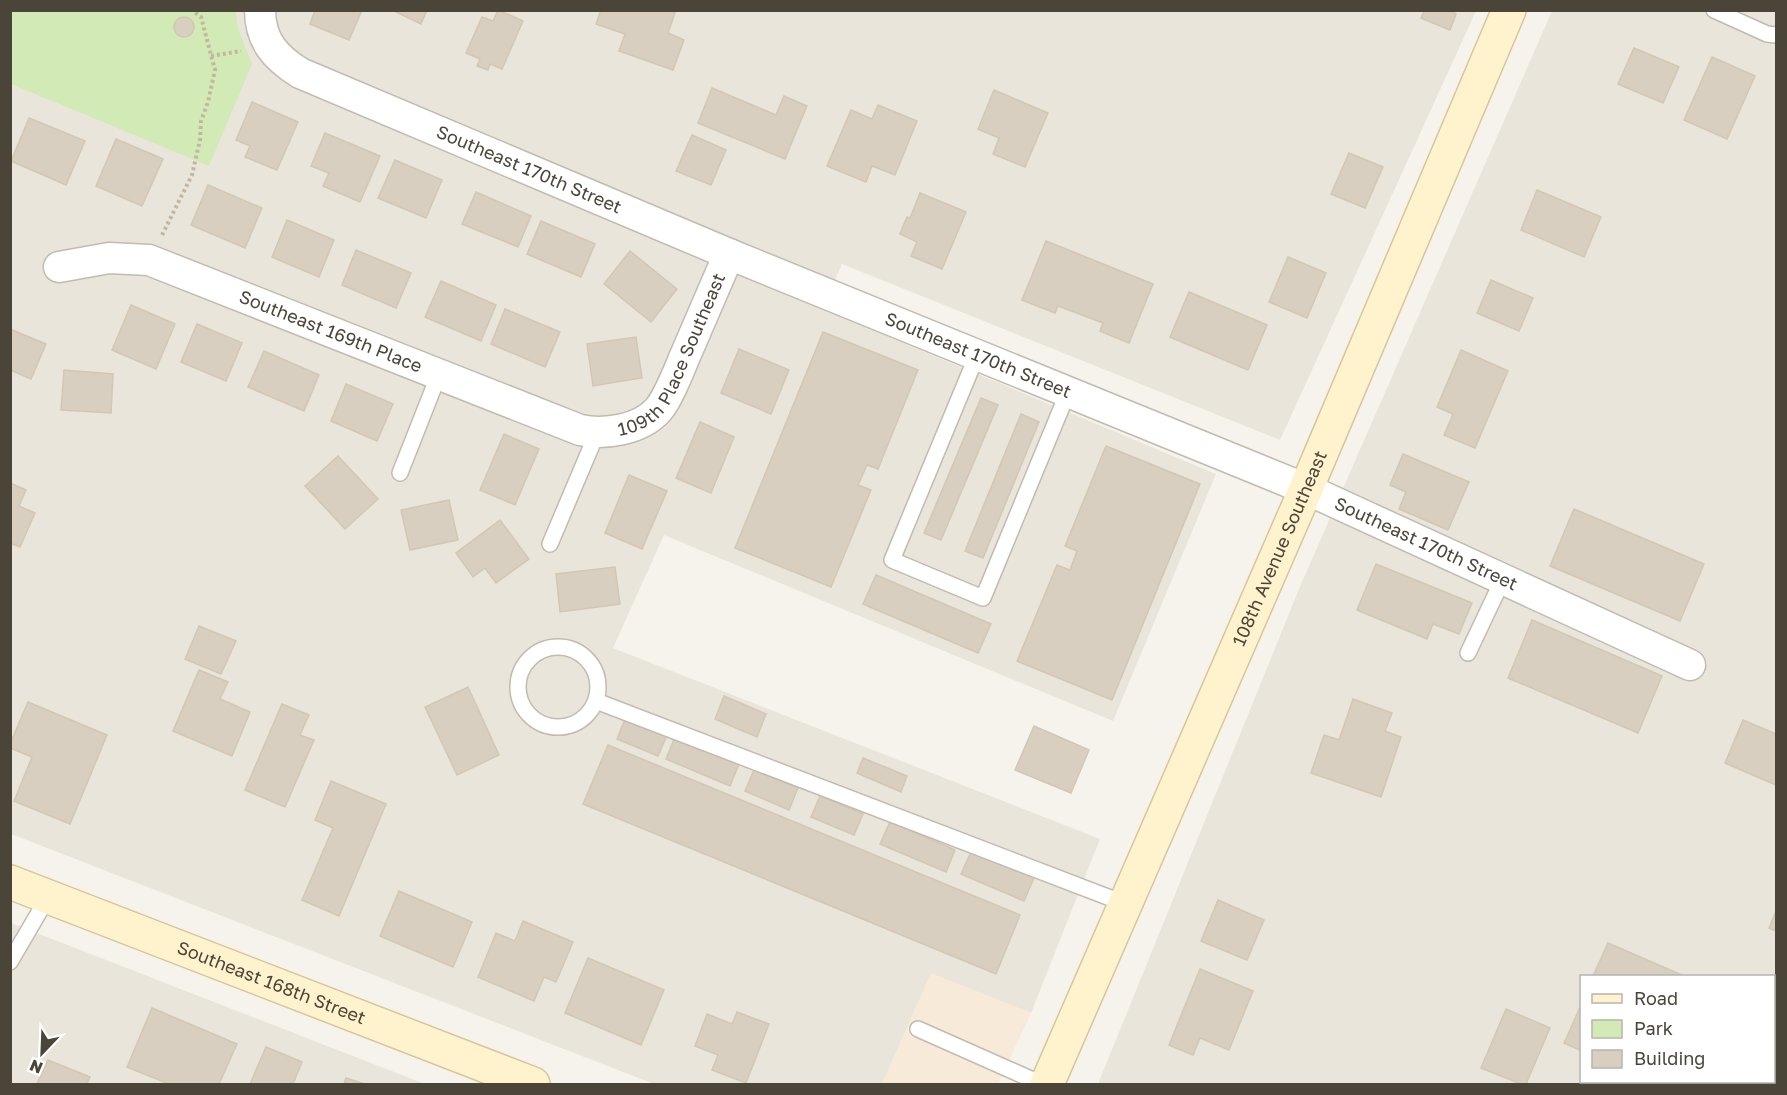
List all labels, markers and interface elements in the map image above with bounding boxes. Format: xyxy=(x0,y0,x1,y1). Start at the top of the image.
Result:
street label: Southeast 170th Street xyxy=(433,120,625,217)
street label: 109th Place Southeast xyxy=(615,270,729,440)
street label: Southeast 169th Place xyxy=(236,285,425,377)
street label: Southeast 170th Street xyxy=(882,307,1075,402)
street label: 108th Avenue Southeast xyxy=(1227,447,1331,649)
street label: Southeast 170th Street xyxy=(1331,492,1521,594)
street label: Southeast 168th Street xyxy=(174,936,369,1028)
legend xyxy=(1580,975,1775,1083)
text: Road xyxy=(1634,987,1678,1009)
text: Park xyxy=(1634,1017,1673,1039)
north arrow xyxy=(12,1023,72,1083)
text: Building xyxy=(1634,1047,1705,1069)
text: N xyxy=(27,1055,46,1078)

